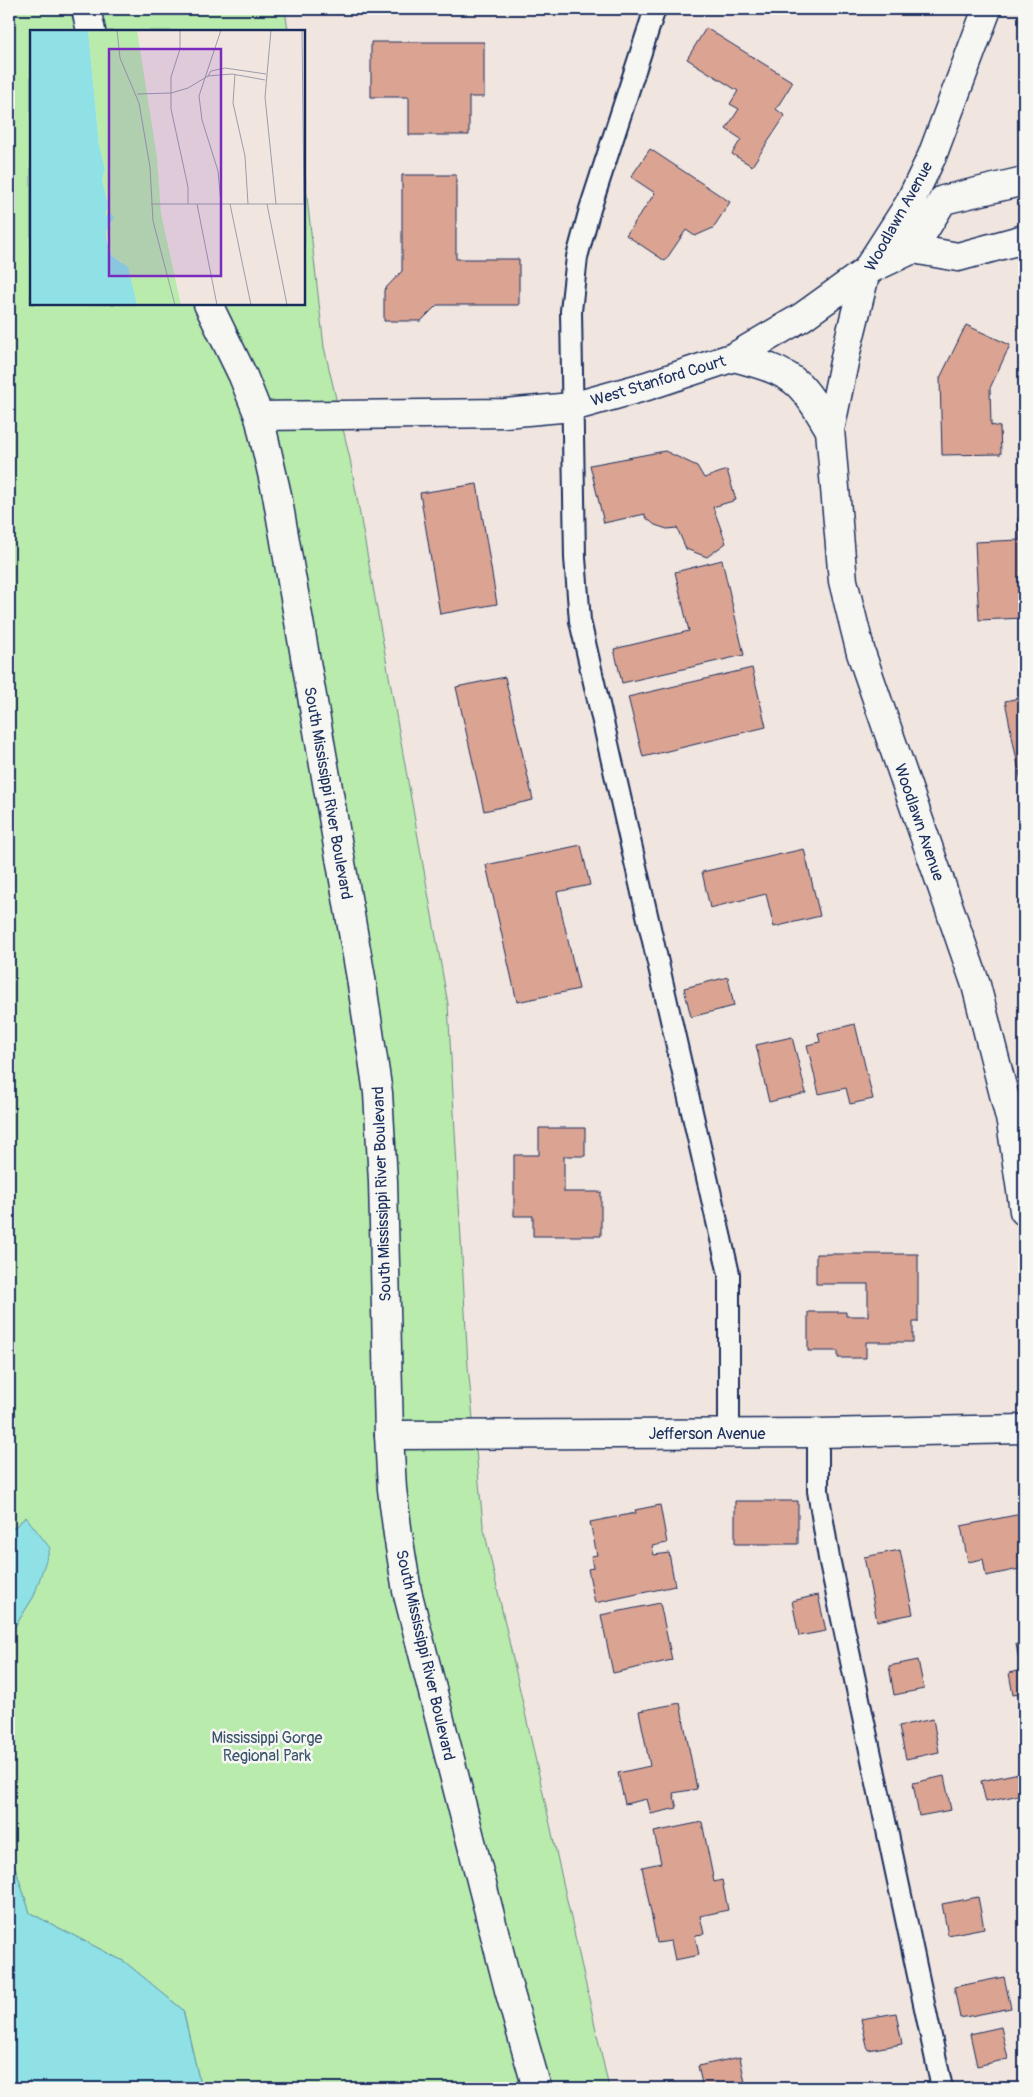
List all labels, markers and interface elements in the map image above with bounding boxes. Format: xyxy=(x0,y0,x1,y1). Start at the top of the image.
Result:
inset map xyxy=(30,30,305,305)
street label: Woodlawn Avenue xyxy=(860,158,937,275)
street label: West Stanford Court xyxy=(588,351,729,411)
street label: South Mississippi River Boulevard xyxy=(299,685,357,901)
street label: Woodlawn Avenue xyxy=(890,761,948,884)
street label: South Mississippi River Boulevard xyxy=(368,1086,396,1302)
street label: Jefferson Avenue xyxy=(649,1424,766,1444)
street label: South Mississippi River Boulevard xyxy=(391,1548,459,1763)
park label: Mississippi Gorge Regional Park xyxy=(212,1728,323,1766)

